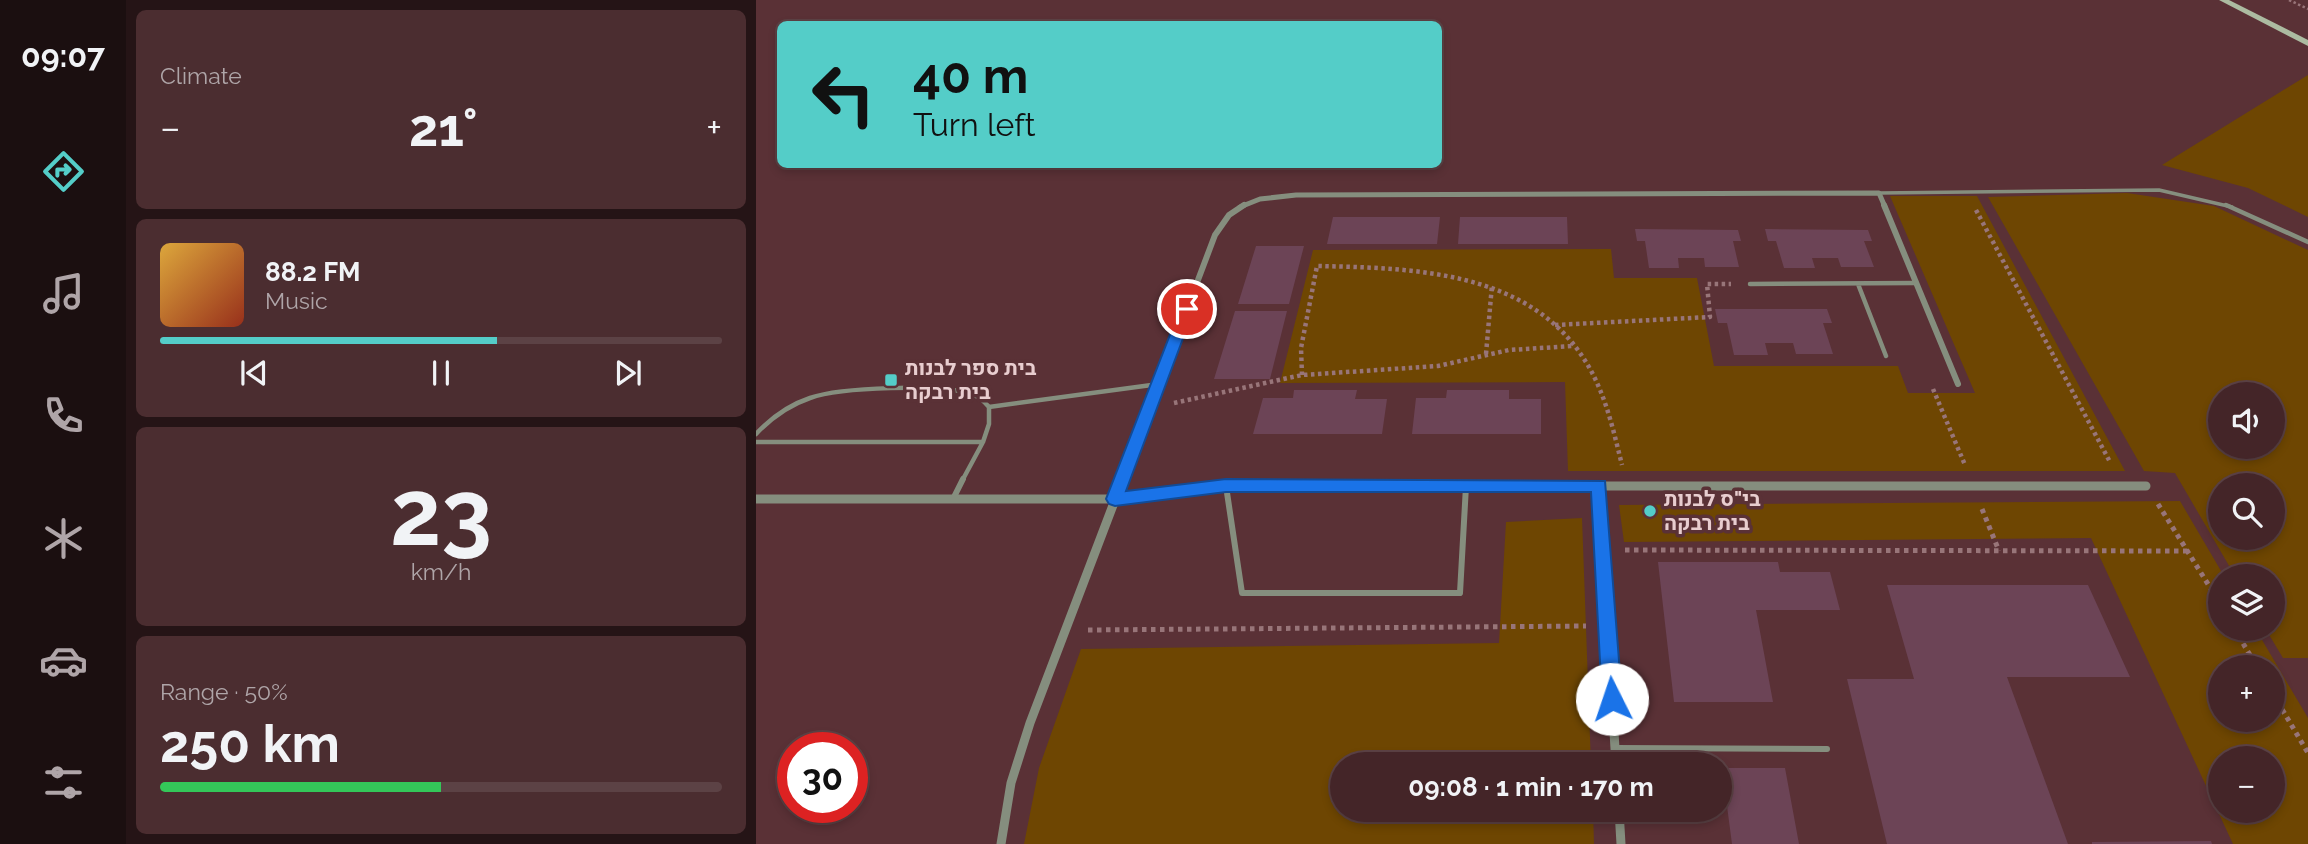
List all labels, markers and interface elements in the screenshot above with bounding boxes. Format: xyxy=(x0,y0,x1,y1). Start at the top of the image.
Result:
text: 09:07 xyxy=(21,37,105,74)
text: 40 m xyxy=(913,47,1028,104)
icon: left xyxy=(798,49,889,140)
text: Climate xyxy=(160,62,242,89)
text: 21° xyxy=(409,97,478,158)
text: − xyxy=(160,105,180,150)
text: + xyxy=(706,105,722,150)
text: Turn left xyxy=(913,106,1035,143)
icon: directions xyxy=(39,147,88,196)
text: 88.2 FM xyxy=(265,257,361,287)
icon: music xyxy=(39,269,88,318)
pin xyxy=(1157,279,1217,339)
text: Music xyxy=(265,287,328,314)
icon: arrive xyxy=(1168,290,1206,328)
icon: previous xyxy=(235,354,273,392)
icon: pause xyxy=(422,354,460,392)
icon: next xyxy=(609,354,647,392)
place label: בית ספר לבנות בית רבקה xyxy=(905,355,1037,404)
marker: בית ספר לבנות בית רבקה xyxy=(883,372,899,388)
map controls xyxy=(2208,382,2285,823)
button: sound xyxy=(2208,382,2285,459)
icon: phone xyxy=(39,391,88,440)
text: 23 xyxy=(390,459,492,566)
button: search xyxy=(2208,473,2285,550)
place label: בי"ס לבנות בית רבקה xyxy=(1664,486,1761,535)
marker: בי"ס לבנות בית רבקה xyxy=(1642,503,1658,519)
icon: climate xyxy=(39,514,88,563)
text: km/h xyxy=(411,558,471,585)
button: layers xyxy=(2208,564,2285,641)
icon: car xyxy=(39,636,88,685)
button: + xyxy=(2208,655,2285,732)
position arrow xyxy=(1575,662,1649,736)
text: Range · 50% xyxy=(160,678,288,705)
text: 250 km xyxy=(160,713,340,774)
speed limit sign: 30 xyxy=(777,732,868,823)
button: − xyxy=(2208,746,2285,823)
icon: filters xyxy=(39,758,88,807)
text: 09:08 · 1 min · 170 m xyxy=(1408,772,1654,802)

